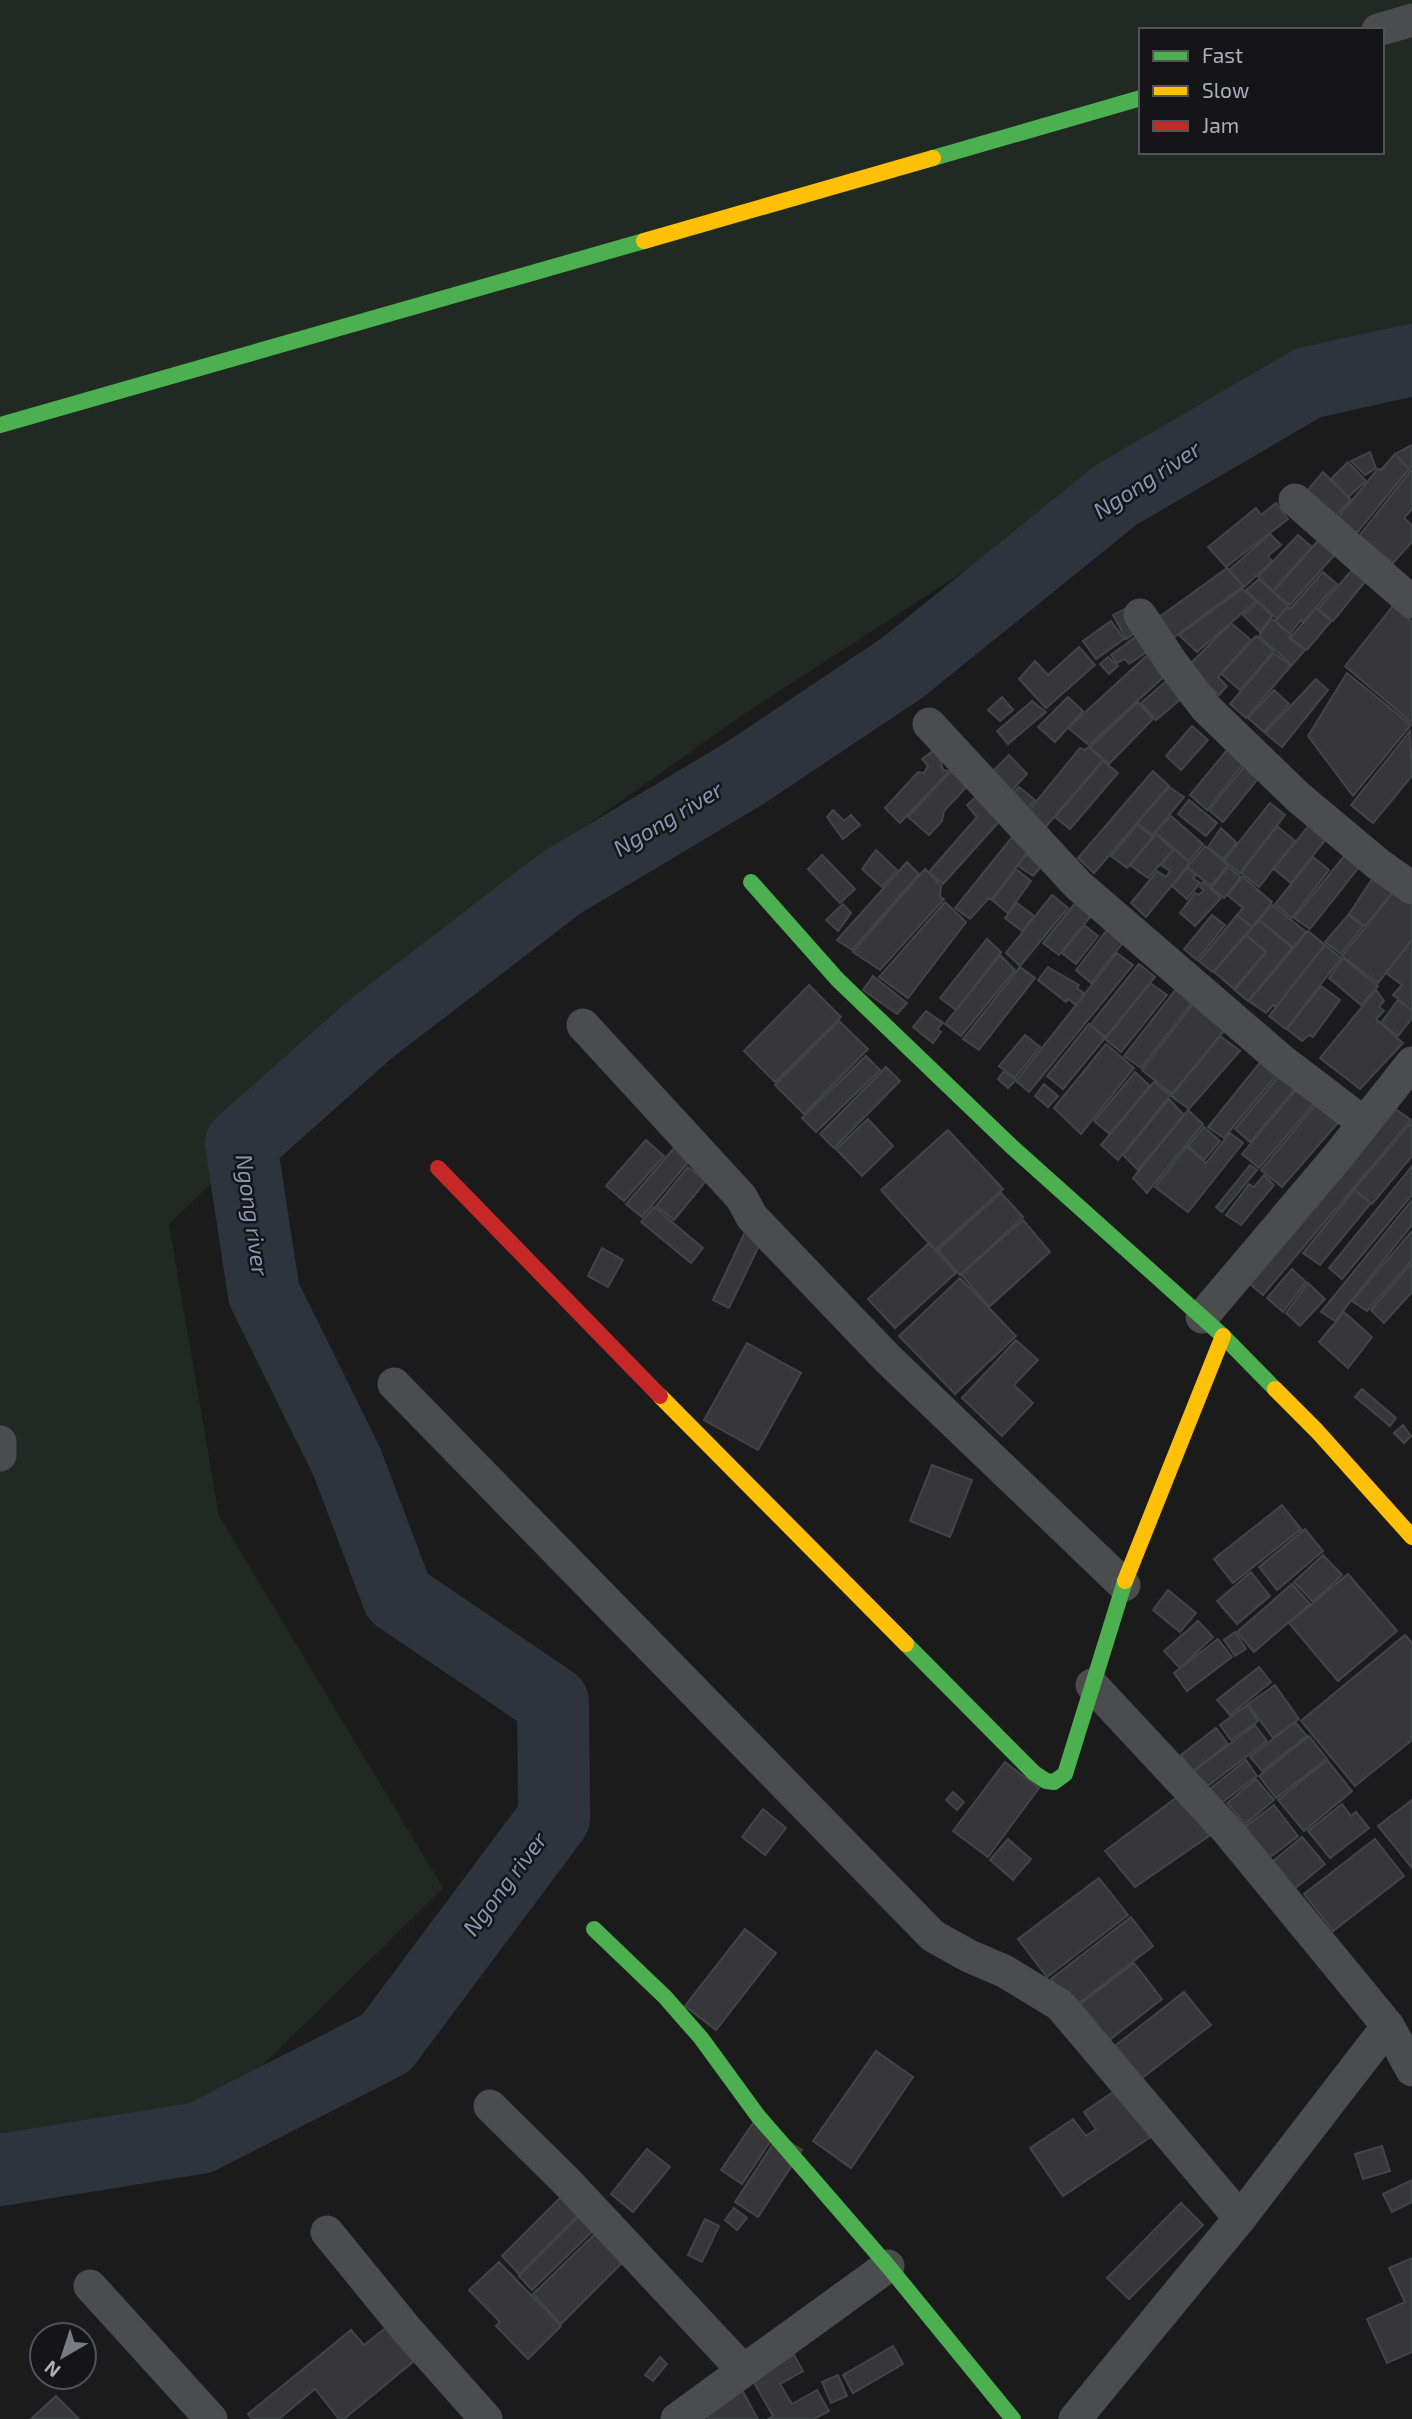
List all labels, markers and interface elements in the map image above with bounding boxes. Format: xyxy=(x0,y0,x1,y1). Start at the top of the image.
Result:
legend xyxy=(1139,28,1384,154)
text: Fast xyxy=(1202,42,1243,67)
text: Slow xyxy=(1202,77,1249,102)
text: Jam xyxy=(1202,112,1239,137)
water label: Ngong river xyxy=(1087,434,1206,524)
water label: Ngong river xyxy=(608,774,728,862)
water label: Ngong river xyxy=(231,1152,275,1278)
water label: Ngong river xyxy=(456,1825,553,1941)
north arrow xyxy=(28,2321,98,2391)
text: N xyxy=(39,2356,65,2383)

